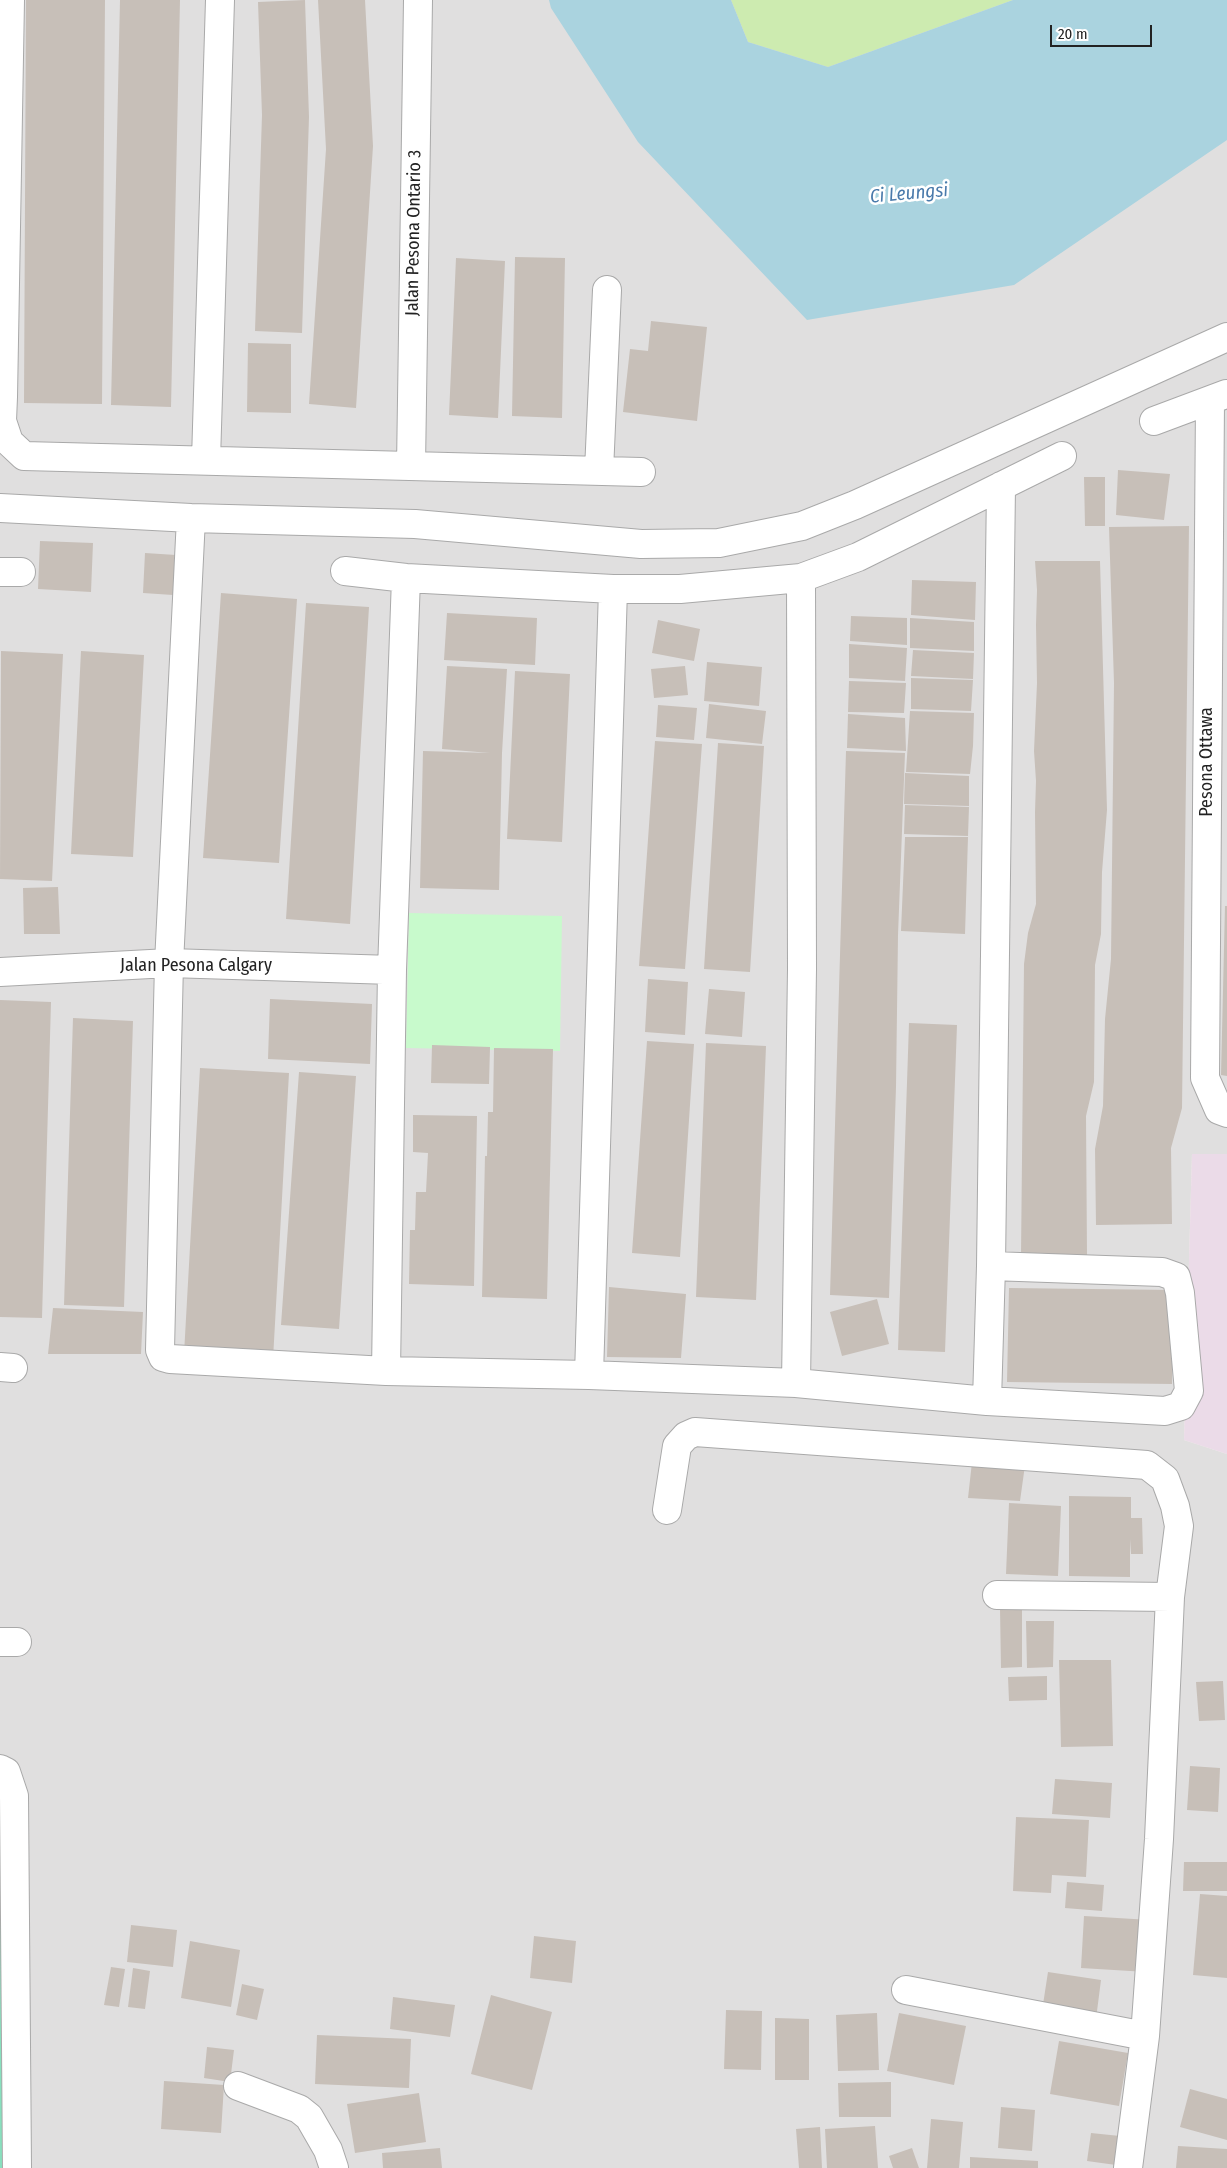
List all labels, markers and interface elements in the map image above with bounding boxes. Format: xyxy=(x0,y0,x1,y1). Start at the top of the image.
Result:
scale bar xyxy=(1052,15,1154,47)
text: 20 m xyxy=(1058,25,1088,43)
street label: Jalan Pesona Ontario 3 xyxy=(402,150,426,316)
water label: Ci Leungsi xyxy=(869,179,949,209)
street label: Pesona Ottawa xyxy=(1196,707,1218,817)
street label: Jalan Pesona Calgary xyxy=(120,955,272,977)

